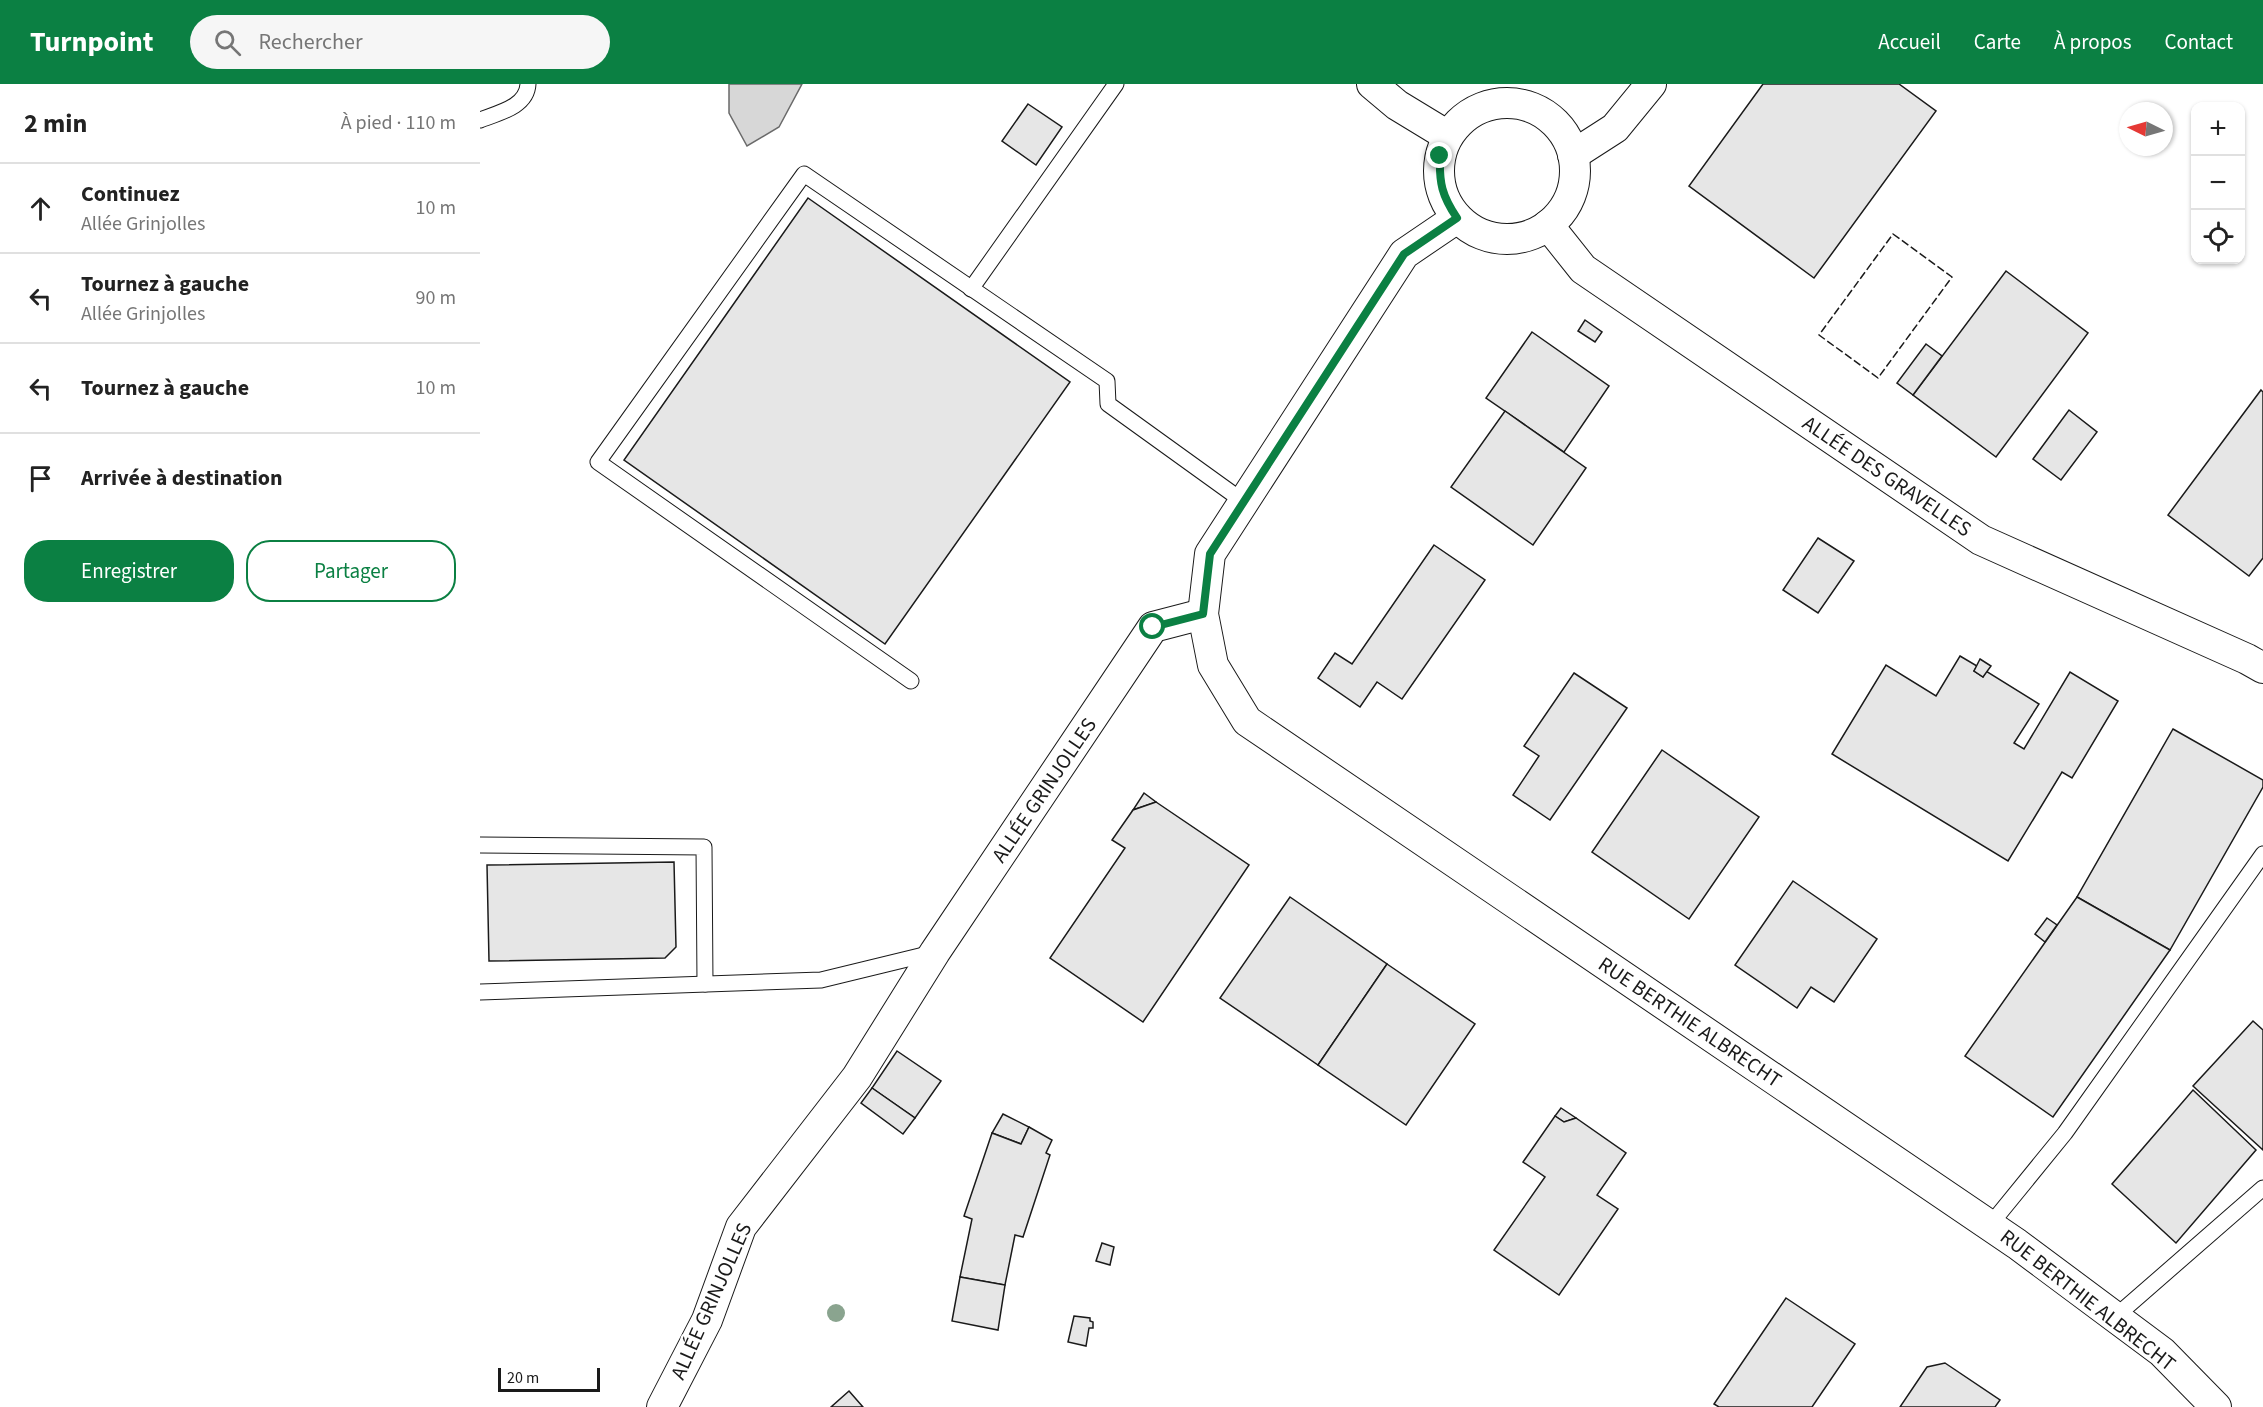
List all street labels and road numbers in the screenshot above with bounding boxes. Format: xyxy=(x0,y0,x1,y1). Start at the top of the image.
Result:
street label: ALLÉE DES GRAVELLES xyxy=(1797,408,1977,544)
street label: ALLÉE GRINJOLLES xyxy=(984,712,1104,868)
street label: RUE BERTHIE ALBRECHT xyxy=(1592,949,1788,1095)
street label: ALLÉE GRINJOLLES xyxy=(663,1218,759,1384)
street label: RUE BERTHIE ALBRECHT xyxy=(1994,1222,2182,1378)

